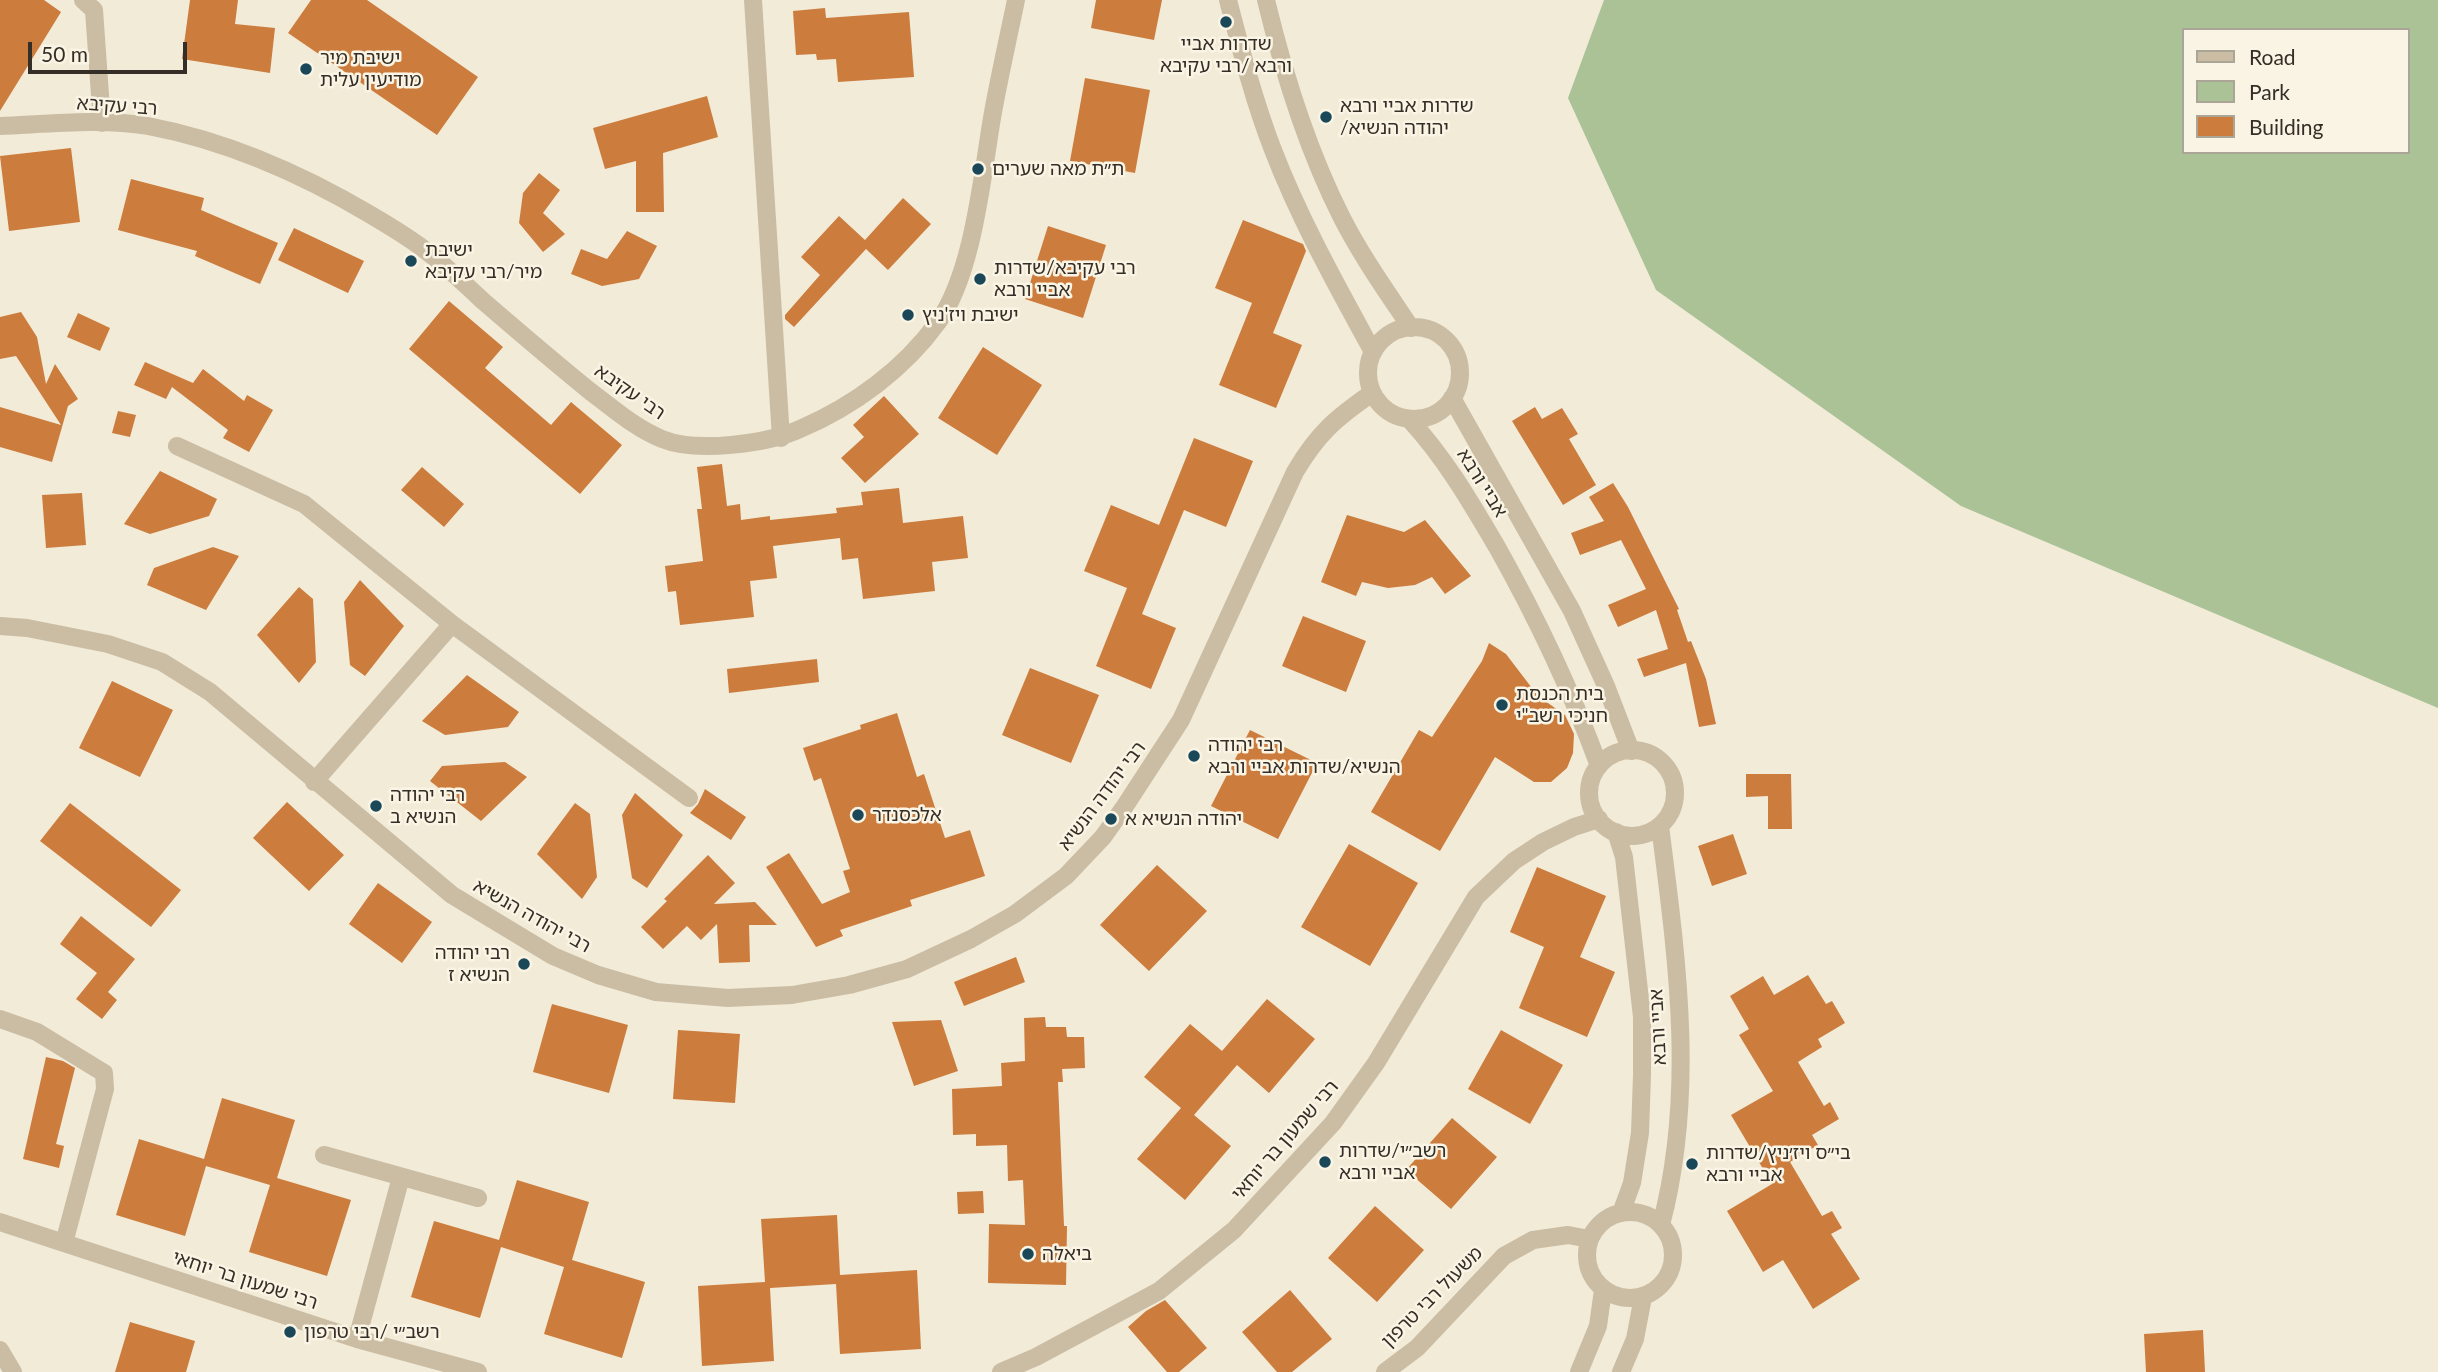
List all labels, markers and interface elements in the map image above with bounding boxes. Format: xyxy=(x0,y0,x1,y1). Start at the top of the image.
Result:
marker: שדרות אביי ורבא /רבי עקיבא xyxy=(1218,14,1234,30)
scale bar xyxy=(32,28,191,72)
legend xyxy=(2182,28,2410,154)
place label: שדרות אביי ורבא /רבי עקיבא xyxy=(1160,33,1292,77)
text: 50 m xyxy=(41,41,88,66)
text: Road xyxy=(2249,44,2296,69)
place label: ישיבת מיר מודיעין עלית xyxy=(320,47,422,91)
marker: ישיבת מיר מודיעין עלית xyxy=(298,61,314,77)
text: Park xyxy=(2249,79,2290,104)
street label: רבי עקיבא xyxy=(76,92,158,120)
place label: שדרות אביי ורבא /יהודה הנשיא xyxy=(1340,95,1474,139)
marker: שדרות אביי ורבא /יהודה הנשיא xyxy=(1318,109,1334,125)
text: Building xyxy=(2249,114,2324,139)
place label: ת״ת מאה שערים xyxy=(992,158,1124,180)
marker: ת״ת מאה שערים xyxy=(970,161,986,177)
place label: ישיבת מיר/רבי עקיבא xyxy=(425,239,542,283)
marker: ישיבת מיר/רבי עקיבא xyxy=(403,253,419,269)
place label: רבי עקיבא/שדרות אביי ורבא xyxy=(994,257,1136,301)
marker: רבי עקיבא/שדרות אביי ורבא xyxy=(972,271,988,287)
place label: ישיבת ויז'ניץ xyxy=(922,304,1019,326)
marker: ישיבת ויז'ניץ xyxy=(900,307,916,323)
street label: רבי עקיבא xyxy=(590,359,670,425)
street label: אביי ורבא xyxy=(1452,445,1512,521)
place label: בית הכנסת חניכי רשב"י xyxy=(1516,683,1608,727)
marker: בית הכנסת חניכי רשב"י xyxy=(1494,697,1510,713)
place label: רבי יהודה הנשיא/שדרות אביי ורבא xyxy=(1208,734,1401,778)
street label: רבי יהודה הנשיא xyxy=(1054,737,1150,855)
marker: רבי יהודה הנשיא/שדרות אביי ורבא xyxy=(1186,748,1202,764)
place label: רבי יהודה הנשיא ב xyxy=(390,784,465,828)
marker: רבי יהודה הנשיא ב xyxy=(368,798,384,814)
place label: אלכסנדר xyxy=(872,804,942,826)
marker: אלכסנדר xyxy=(850,807,866,823)
place label: יהודה הנשיא א xyxy=(1125,808,1242,830)
marker: יהודה הנשיא א xyxy=(1103,811,1119,827)
street label: רבי יהודה הנשיא xyxy=(469,874,595,958)
place label: רבי יהודה הנשיא ז xyxy=(435,942,510,986)
marker: רבי יהודה הנשיא ז xyxy=(516,956,532,972)
street label: אביי ורבא xyxy=(1645,988,1671,1066)
street label: רבי שמעון בר יוחאי xyxy=(1227,1075,1343,1205)
place label: רשב״י/שדרות אביי ורבא xyxy=(1339,1140,1447,1184)
place label: בי״ס ויז׳ניץ/שדרות אביי ורבא xyxy=(1706,1142,1851,1186)
marker: רשב״י/שדרות אביי ורבא xyxy=(1317,1154,1333,1170)
marker: בי״ס ויז׳ניץ/שדרות אביי ורבא xyxy=(1684,1156,1700,1172)
street label: משעול רבי טרפון xyxy=(1377,1242,1487,1352)
place label: ביאלה xyxy=(1042,1243,1092,1265)
street label: רבי שמעון בר יוחאי xyxy=(170,1246,320,1314)
marker: ביאלה xyxy=(1020,1246,1036,1262)
place label: רשב״י /רבי טרפון xyxy=(304,1321,440,1343)
marker: רשב״י /רבי טרפון xyxy=(282,1324,298,1340)

